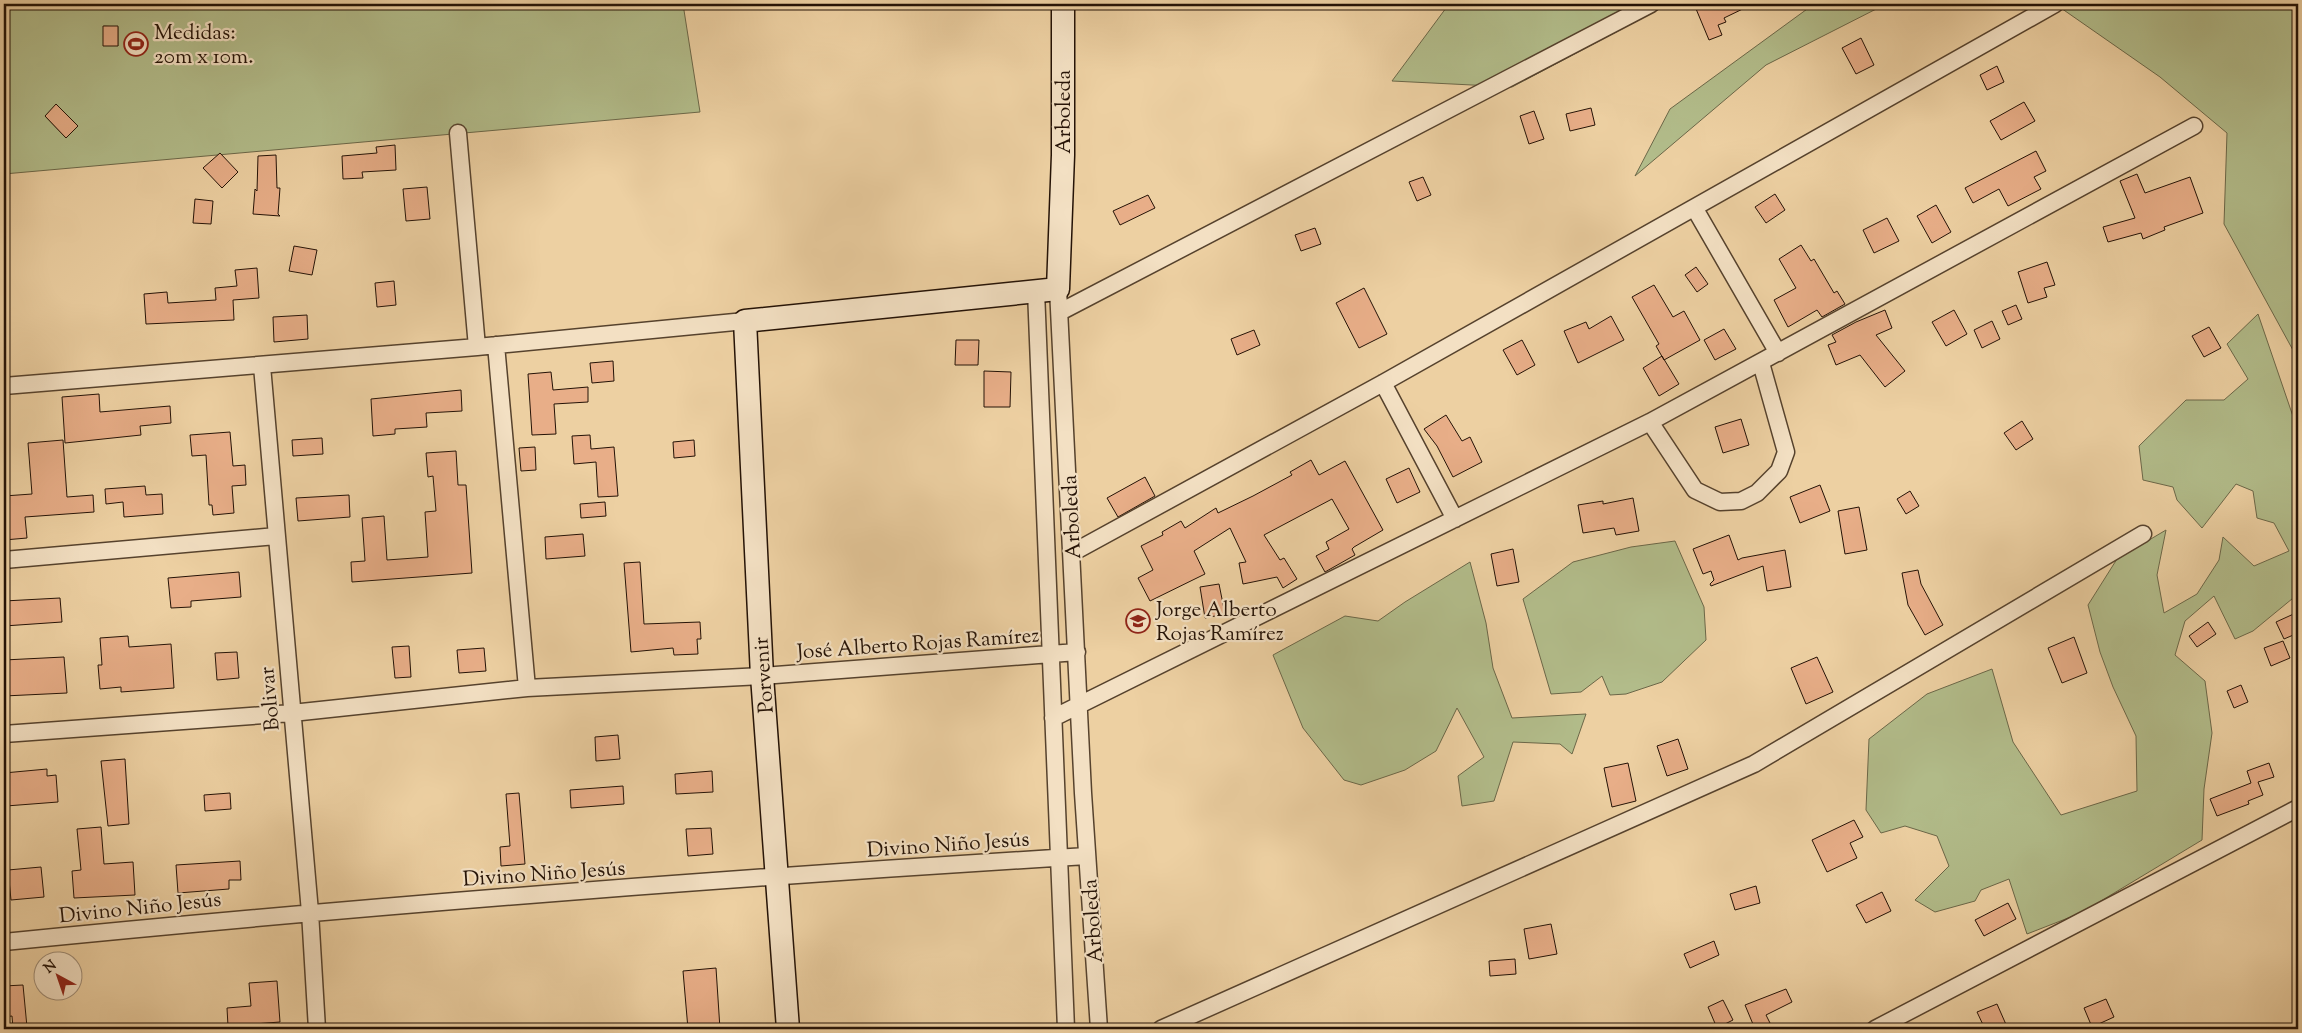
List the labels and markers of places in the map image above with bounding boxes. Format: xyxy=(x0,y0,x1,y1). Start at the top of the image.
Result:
place label: Medidas: 20m x 10m. xyxy=(154,19,253,73)
sports icon: Medidas: 20m x 10m. xyxy=(123,31,149,57)
place label: Jorge Alberto Rojas Ramírez xyxy=(1155,596,1284,650)
school or university icon: Jorge Alberto Rojas Ramírez xyxy=(1125,608,1151,634)

